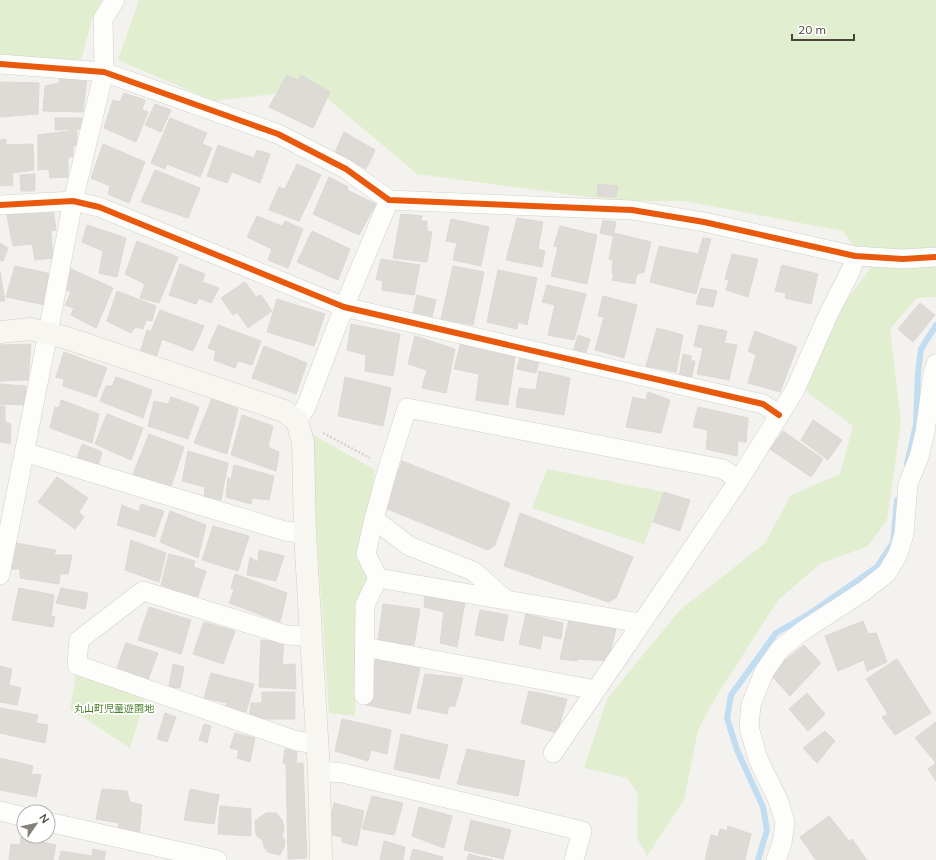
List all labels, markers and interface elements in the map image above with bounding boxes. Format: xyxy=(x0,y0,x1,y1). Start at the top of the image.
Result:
scale bar xyxy=(792,16,854,42)
text: 20 m xyxy=(798,22,826,37)
park label: 丸山町児童遊園地 xyxy=(74,702,155,715)
north arrow xyxy=(16,804,56,844)
text: N xyxy=(36,811,52,826)

